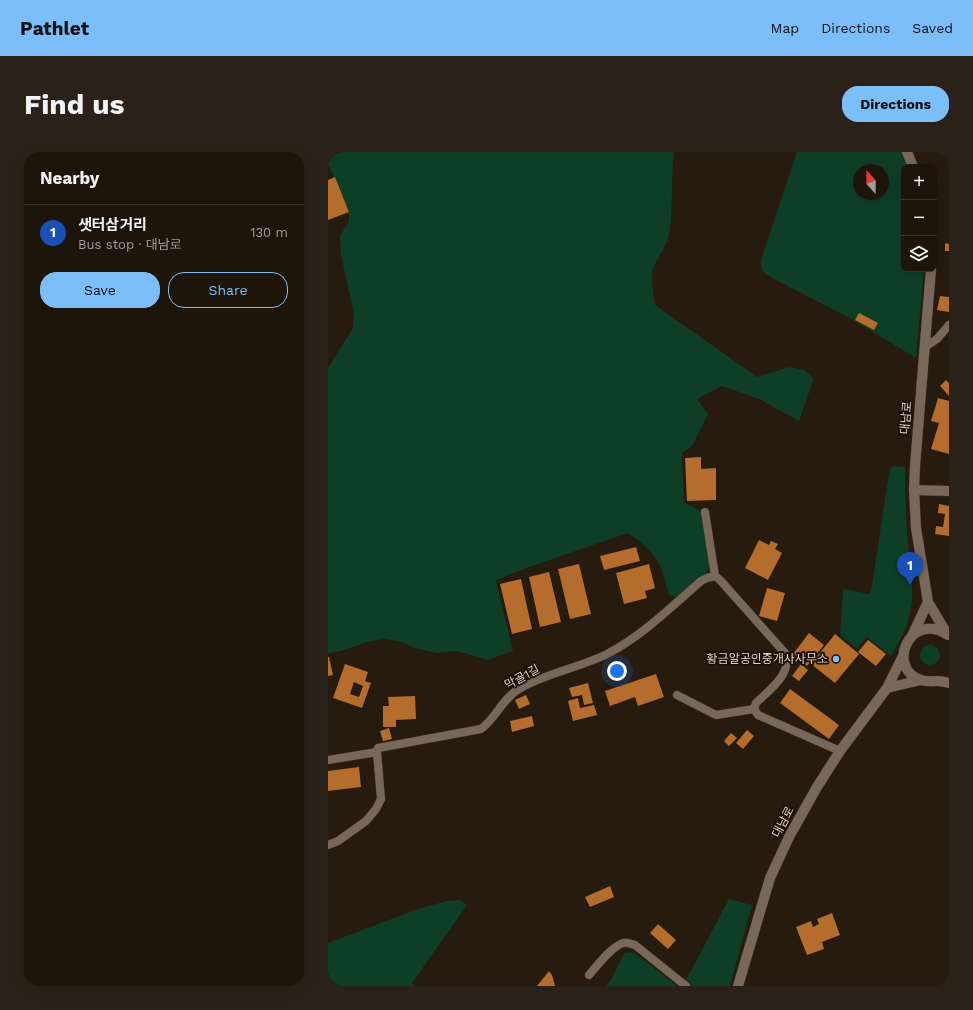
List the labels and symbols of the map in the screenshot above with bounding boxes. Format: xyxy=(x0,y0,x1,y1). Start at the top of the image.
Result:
north arrow xyxy=(853,164,889,200)
street label: 대남로 xyxy=(898,401,914,435)
pin: 1 xyxy=(897,552,923,585)
place label: 황금알공인중개사사무소 xyxy=(707,652,828,666)
marker: 황금알공인중개사사무소 xyxy=(831,654,841,664)
your location xyxy=(607,661,627,681)
street label: 막골1길 xyxy=(502,662,542,692)
street label: 대남로 xyxy=(769,804,797,840)

